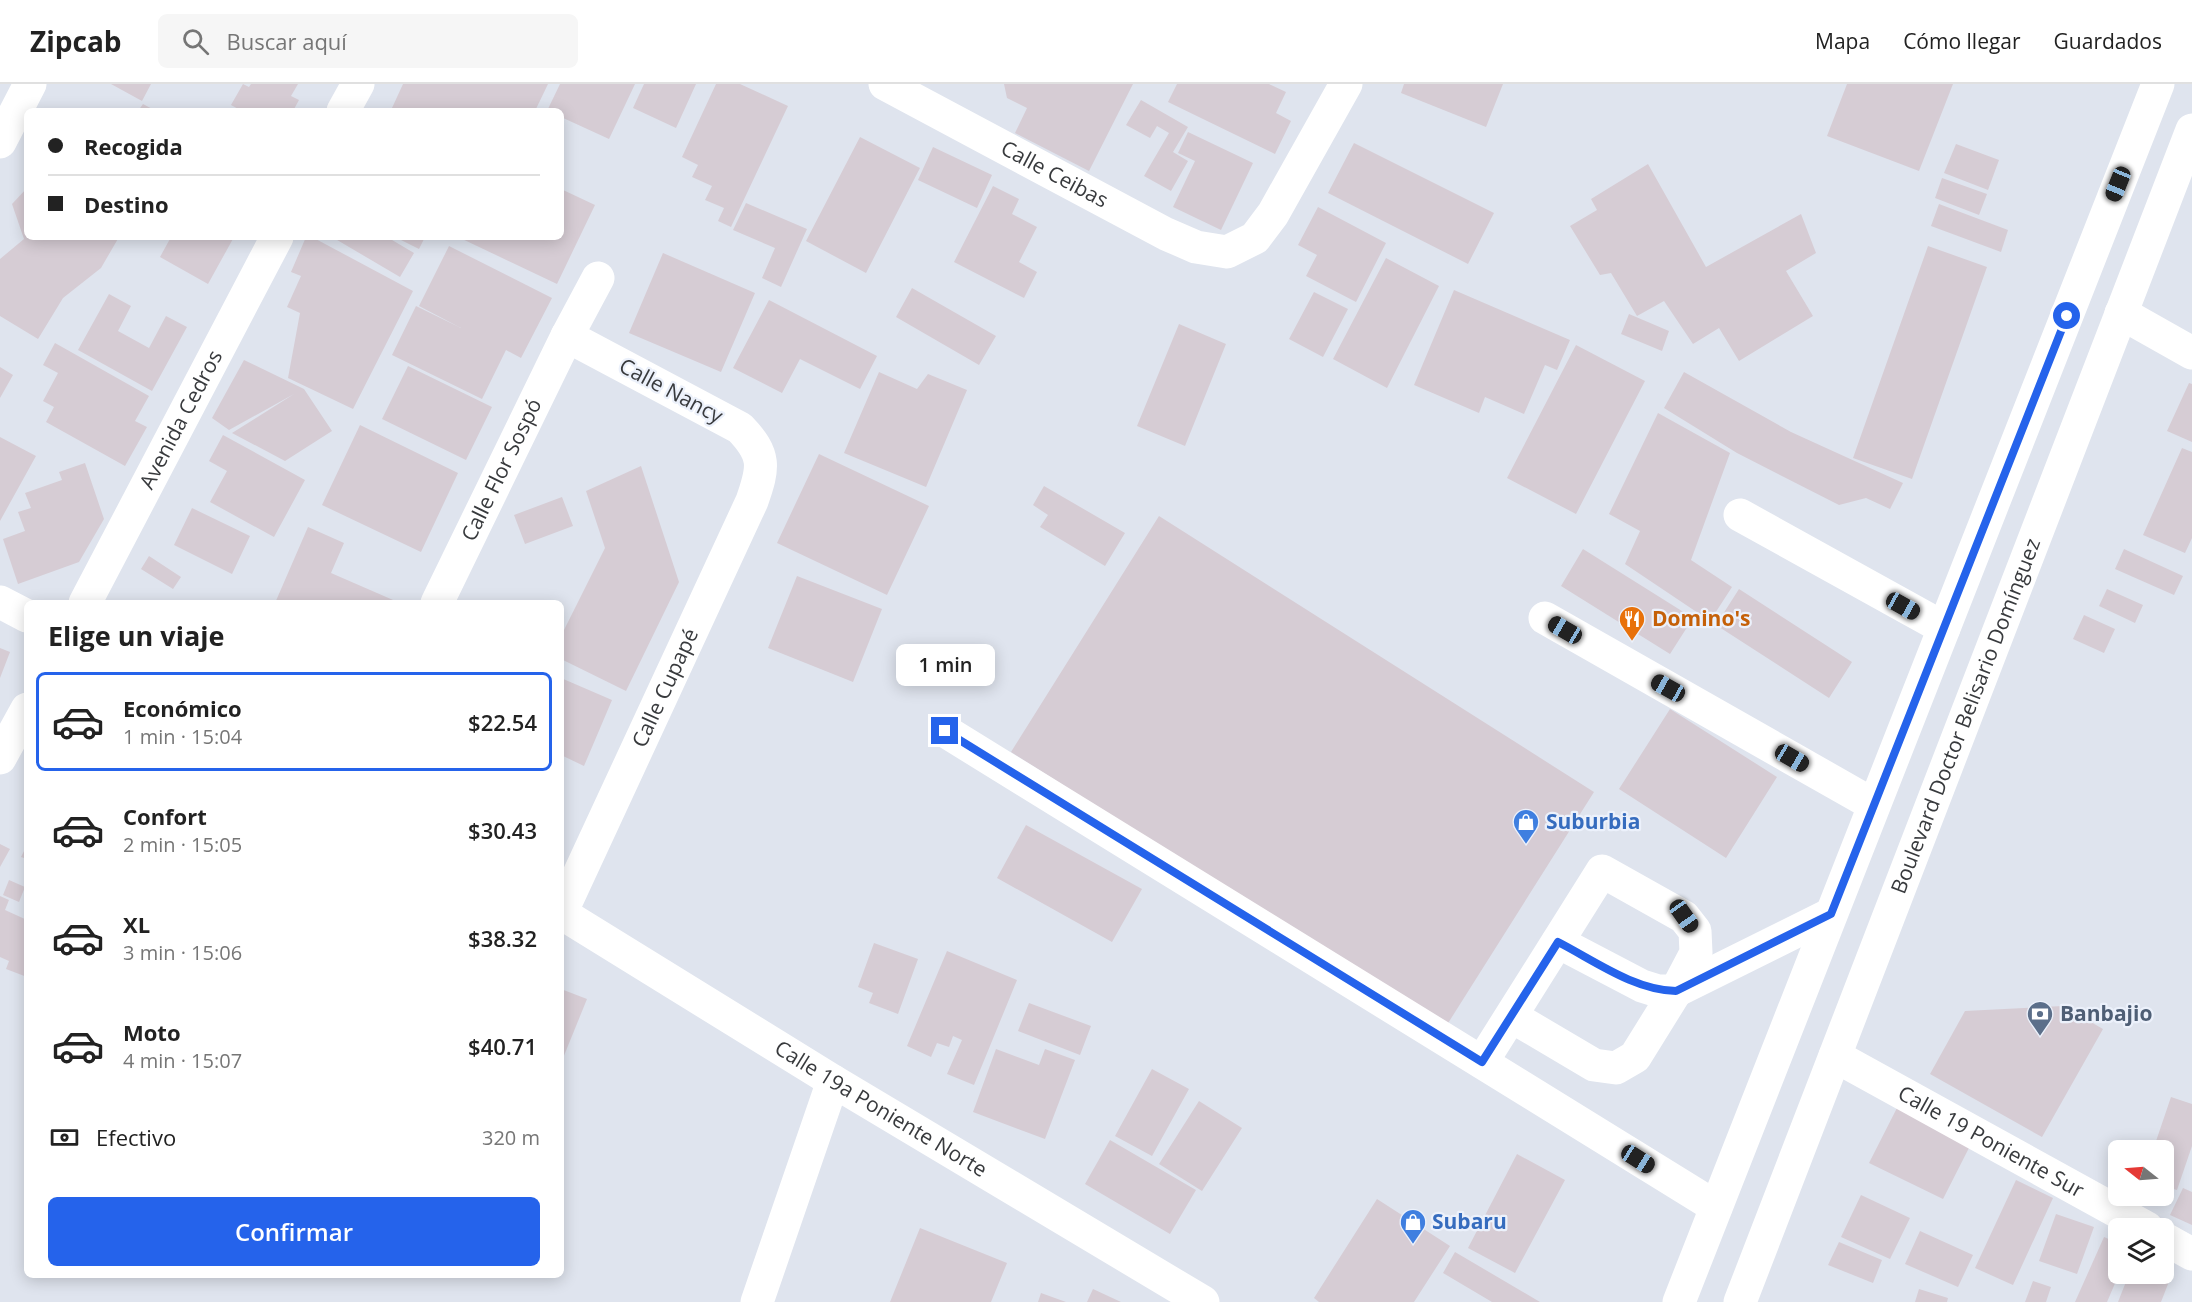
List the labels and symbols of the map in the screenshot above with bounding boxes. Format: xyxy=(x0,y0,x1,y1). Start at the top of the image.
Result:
street label: Calle Ceibas xyxy=(996,133,1113,214)
car xyxy=(2103,164,2133,204)
route start xyxy=(2053,302,2080,329)
street label: Avenida Cedros xyxy=(132,345,228,493)
street label: Calle Nancy xyxy=(615,351,729,429)
street label: Calle Flor Sospó xyxy=(454,394,547,545)
street label: Boulevard Doctor Belisario Domínguez xyxy=(1884,534,2046,897)
car xyxy=(1883,589,1923,623)
restaurant icon: Domino's xyxy=(1617,604,1647,642)
place label: Domino's xyxy=(1652,604,1750,632)
car xyxy=(1545,613,1585,647)
street label: Calle Cupapé xyxy=(625,624,704,752)
callout: 1 min xyxy=(896,644,994,686)
car xyxy=(1648,671,1688,705)
route end xyxy=(931,717,958,744)
car xyxy=(1772,741,1812,775)
shop icon: Suburbia xyxy=(1511,807,1541,845)
place label: Suburbia xyxy=(1546,807,1640,835)
car xyxy=(1666,896,1702,936)
bank icon: Banbajio xyxy=(2025,999,2055,1037)
place label: Banbajio xyxy=(2060,999,2152,1027)
street label: Calle 19a Poniente Norte xyxy=(770,1033,993,1183)
street label: Calle 19 Poniente Sur xyxy=(1893,1079,2090,1204)
north arrow xyxy=(2108,1140,2174,1206)
car xyxy=(1618,1142,1658,1176)
shop icon: Subaru xyxy=(1398,1207,1428,1245)
place label: Subaru xyxy=(1432,1207,1507,1235)

